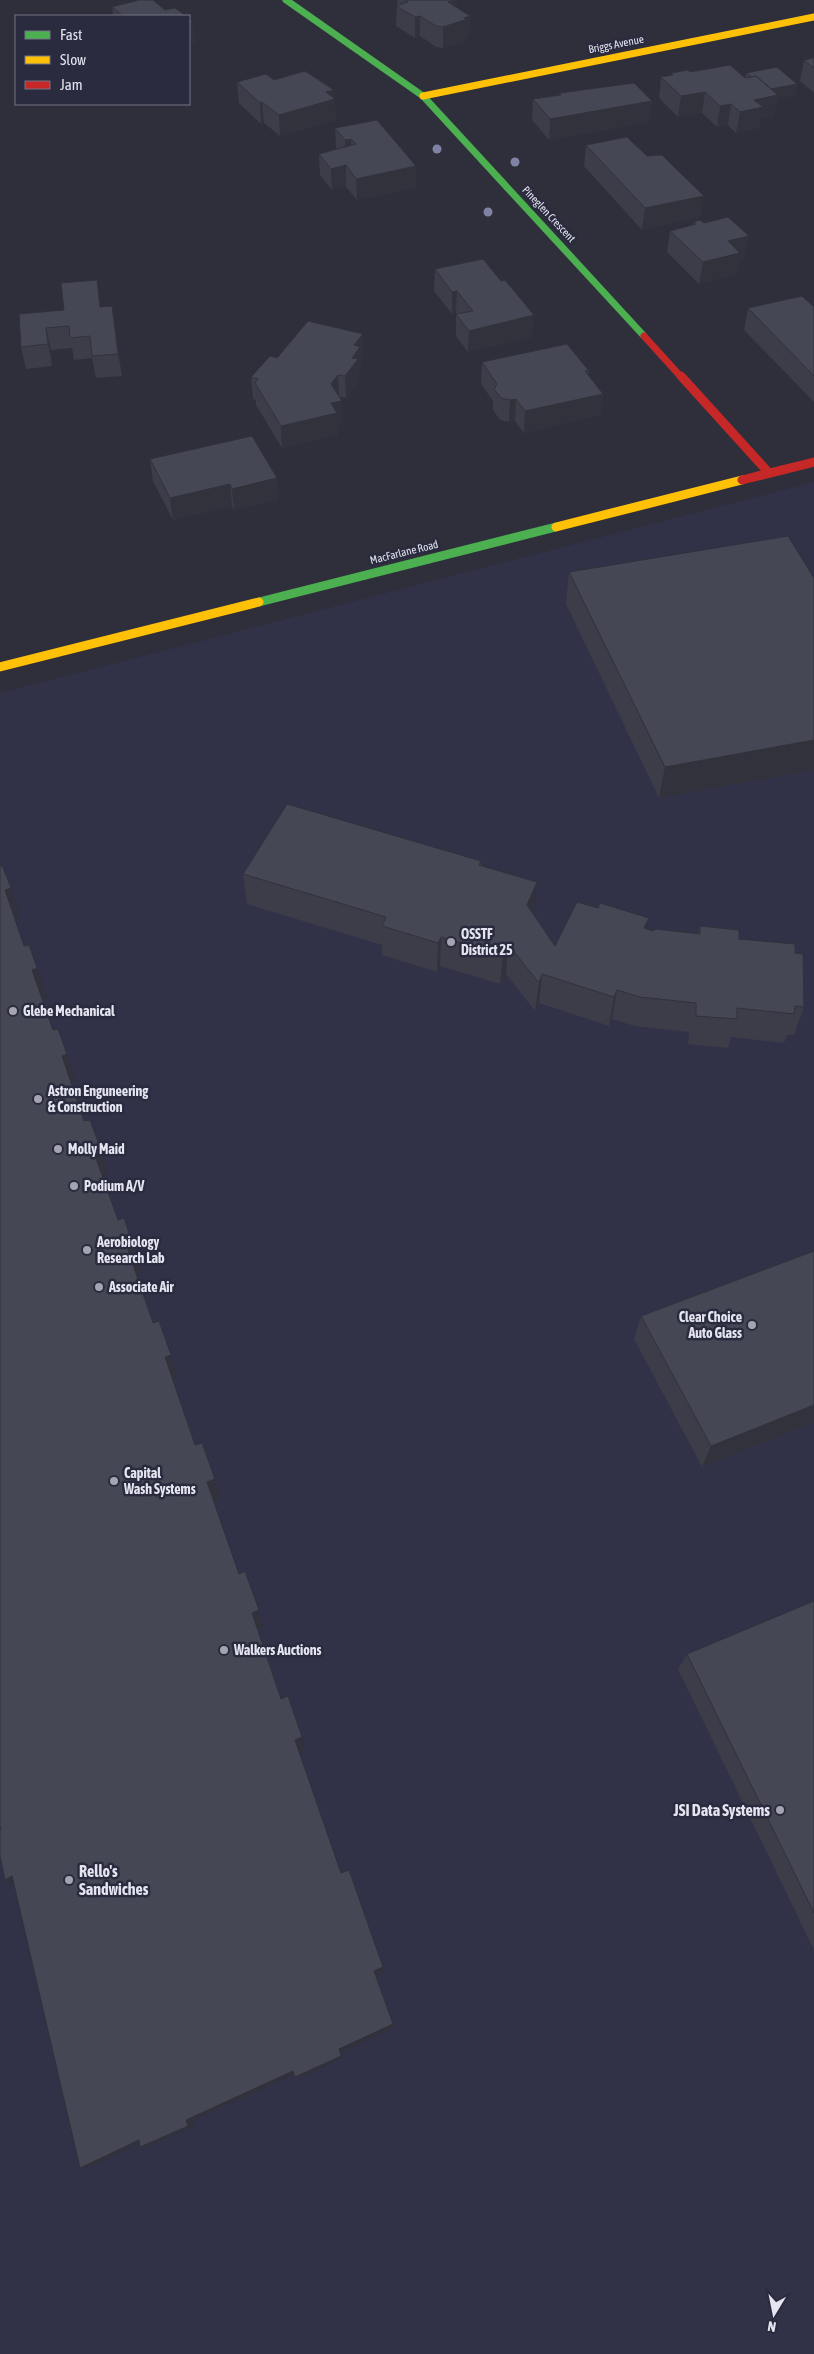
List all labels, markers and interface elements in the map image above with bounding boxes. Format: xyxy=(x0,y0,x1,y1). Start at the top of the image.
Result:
legend xyxy=(15,15,190,105)
text: Fast xyxy=(60,26,82,43)
street label: Briggs Avenue xyxy=(587,33,645,55)
text: Slow xyxy=(60,51,86,68)
text: Jam xyxy=(60,76,83,93)
street label: Pineglen Crescent xyxy=(520,184,578,244)
street label: MacFarlane Road xyxy=(369,538,439,566)
place label: OSSTF District 25 xyxy=(461,926,513,958)
marker: OSSTF District 25 xyxy=(445,936,457,948)
place label: Glebe Mechanical xyxy=(23,1003,115,1019)
marker: Glebe Mechanical xyxy=(7,1005,19,1017)
place label: Astron Enguneering & Construction xyxy=(47,1083,149,1115)
marker: Astron Enguneering & Construction xyxy=(32,1093,44,1105)
place label: Molly Maid xyxy=(68,1141,125,1157)
marker: Molly Maid xyxy=(52,1143,64,1155)
place label: Podium A/V xyxy=(84,1178,145,1194)
marker: Podium A/V xyxy=(68,1180,80,1192)
place label: Aerobiology Research Lab xyxy=(96,1234,165,1266)
marker: Aerobiology Research Lab xyxy=(81,1244,93,1256)
place label: Associate Air xyxy=(108,1279,174,1295)
marker: Associate Air xyxy=(93,1281,105,1293)
place label: Clear Choice Auto Glass xyxy=(679,1309,742,1341)
marker: Clear Choice Auto Glass xyxy=(746,1319,758,1331)
place label: Capital Wash Systems xyxy=(123,1465,196,1497)
marker: Capital Wash Systems xyxy=(108,1475,120,1487)
place label: Walkers Auctions xyxy=(233,1642,322,1658)
marker: Walkers Auctions xyxy=(218,1644,230,1656)
place label: JSI Data Systems xyxy=(673,1801,770,1819)
marker: JSI Data Systems xyxy=(774,1804,786,1816)
place label: Rello's Sandwiches xyxy=(79,1862,149,1898)
marker: Rello's Sandwiches xyxy=(63,1874,75,1886)
north arrow xyxy=(749,2289,799,2339)
text: N xyxy=(766,2318,777,2335)

